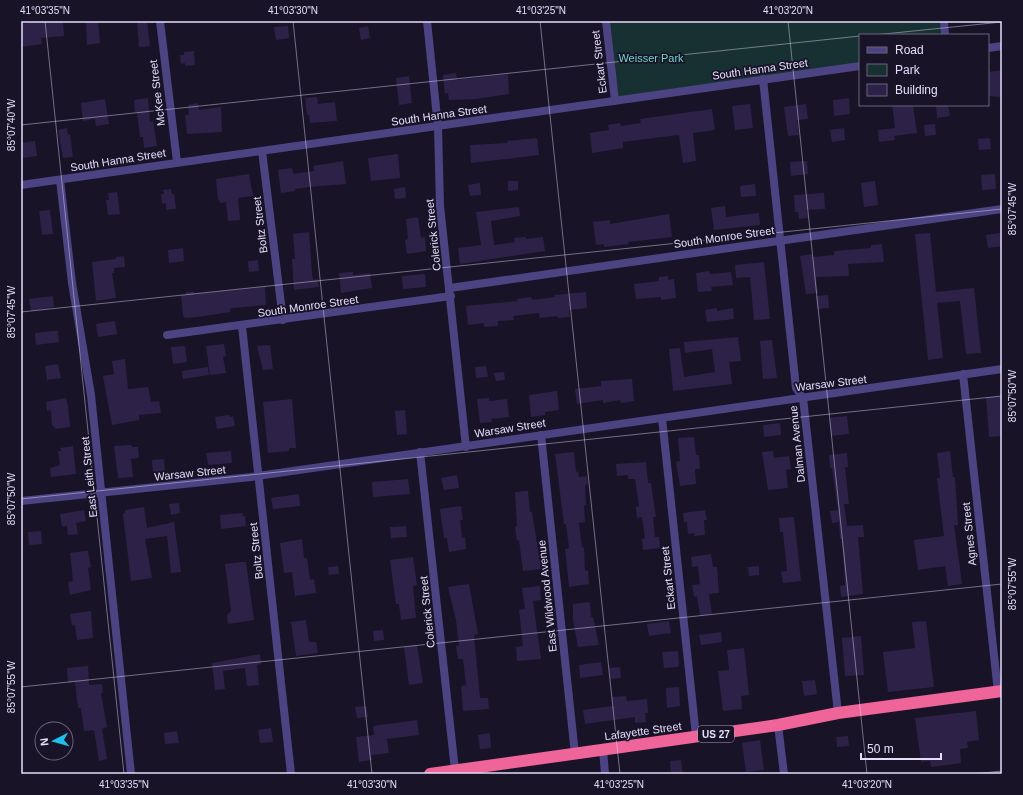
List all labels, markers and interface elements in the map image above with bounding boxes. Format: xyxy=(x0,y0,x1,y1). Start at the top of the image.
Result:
text: 41°03'35"N xyxy=(20,5,70,16)
text: 41°03'30"N xyxy=(268,5,318,16)
text: 41°03'25"N xyxy=(516,5,566,16)
text: 41°03'20"N xyxy=(763,5,813,16)
street label: Eckart Street xyxy=(589,30,609,94)
legend xyxy=(859,34,989,106)
text: Road xyxy=(895,43,924,57)
park label: Weisser Park xyxy=(618,52,684,64)
street label: South Hanna Street xyxy=(711,56,809,82)
street label: McKee Street xyxy=(147,59,167,127)
text: Park xyxy=(895,63,921,77)
text: Building xyxy=(895,83,938,97)
text: 85°07'40"W xyxy=(6,98,17,151)
street label: South Hanna Street xyxy=(390,102,488,128)
street label: South Hanna Street xyxy=(69,147,167,173)
text: 85°07'45"W xyxy=(1007,182,1018,235)
street label: Boltz Street xyxy=(251,196,269,254)
street label: Colerick Street xyxy=(423,199,443,271)
street label: South Monroe Street xyxy=(673,224,775,250)
text: 85°07'45"W xyxy=(6,285,17,338)
street label: South Monroe Street xyxy=(257,293,359,319)
text: 85°07'50"W xyxy=(1007,369,1018,422)
street label: Warsaw Street xyxy=(795,373,867,393)
street label: Dalman Avenue xyxy=(787,405,807,483)
street label: Warsaw Street xyxy=(474,416,546,440)
street label: East Leith Street xyxy=(79,436,99,518)
street label: Warsaw Street xyxy=(154,463,226,483)
text: 85°07'50"W xyxy=(6,472,17,525)
street label: Agnes Street xyxy=(960,502,978,566)
street label: Boltz Street xyxy=(247,522,265,580)
street label: East Wildwood Avenue xyxy=(535,540,559,652)
street label: Eckart Street xyxy=(659,546,677,610)
text: 85°07'55"W xyxy=(1007,557,1018,610)
street label: Colerick Street xyxy=(417,576,437,648)
text: 85°07'55"W xyxy=(6,660,17,713)
street label: Lafayette Street xyxy=(604,720,682,742)
north arrow xyxy=(34,721,74,761)
road number: US 27 xyxy=(698,726,734,742)
scale bar xyxy=(861,735,941,761)
text: N xyxy=(38,737,50,747)
text: 50 m xyxy=(867,742,894,756)
text: 41°03'35"N xyxy=(99,779,149,790)
text: 41°03'30"N xyxy=(347,779,397,790)
text: 41°03'25"N xyxy=(594,779,644,790)
text: 41°03'20"N xyxy=(842,779,892,790)

